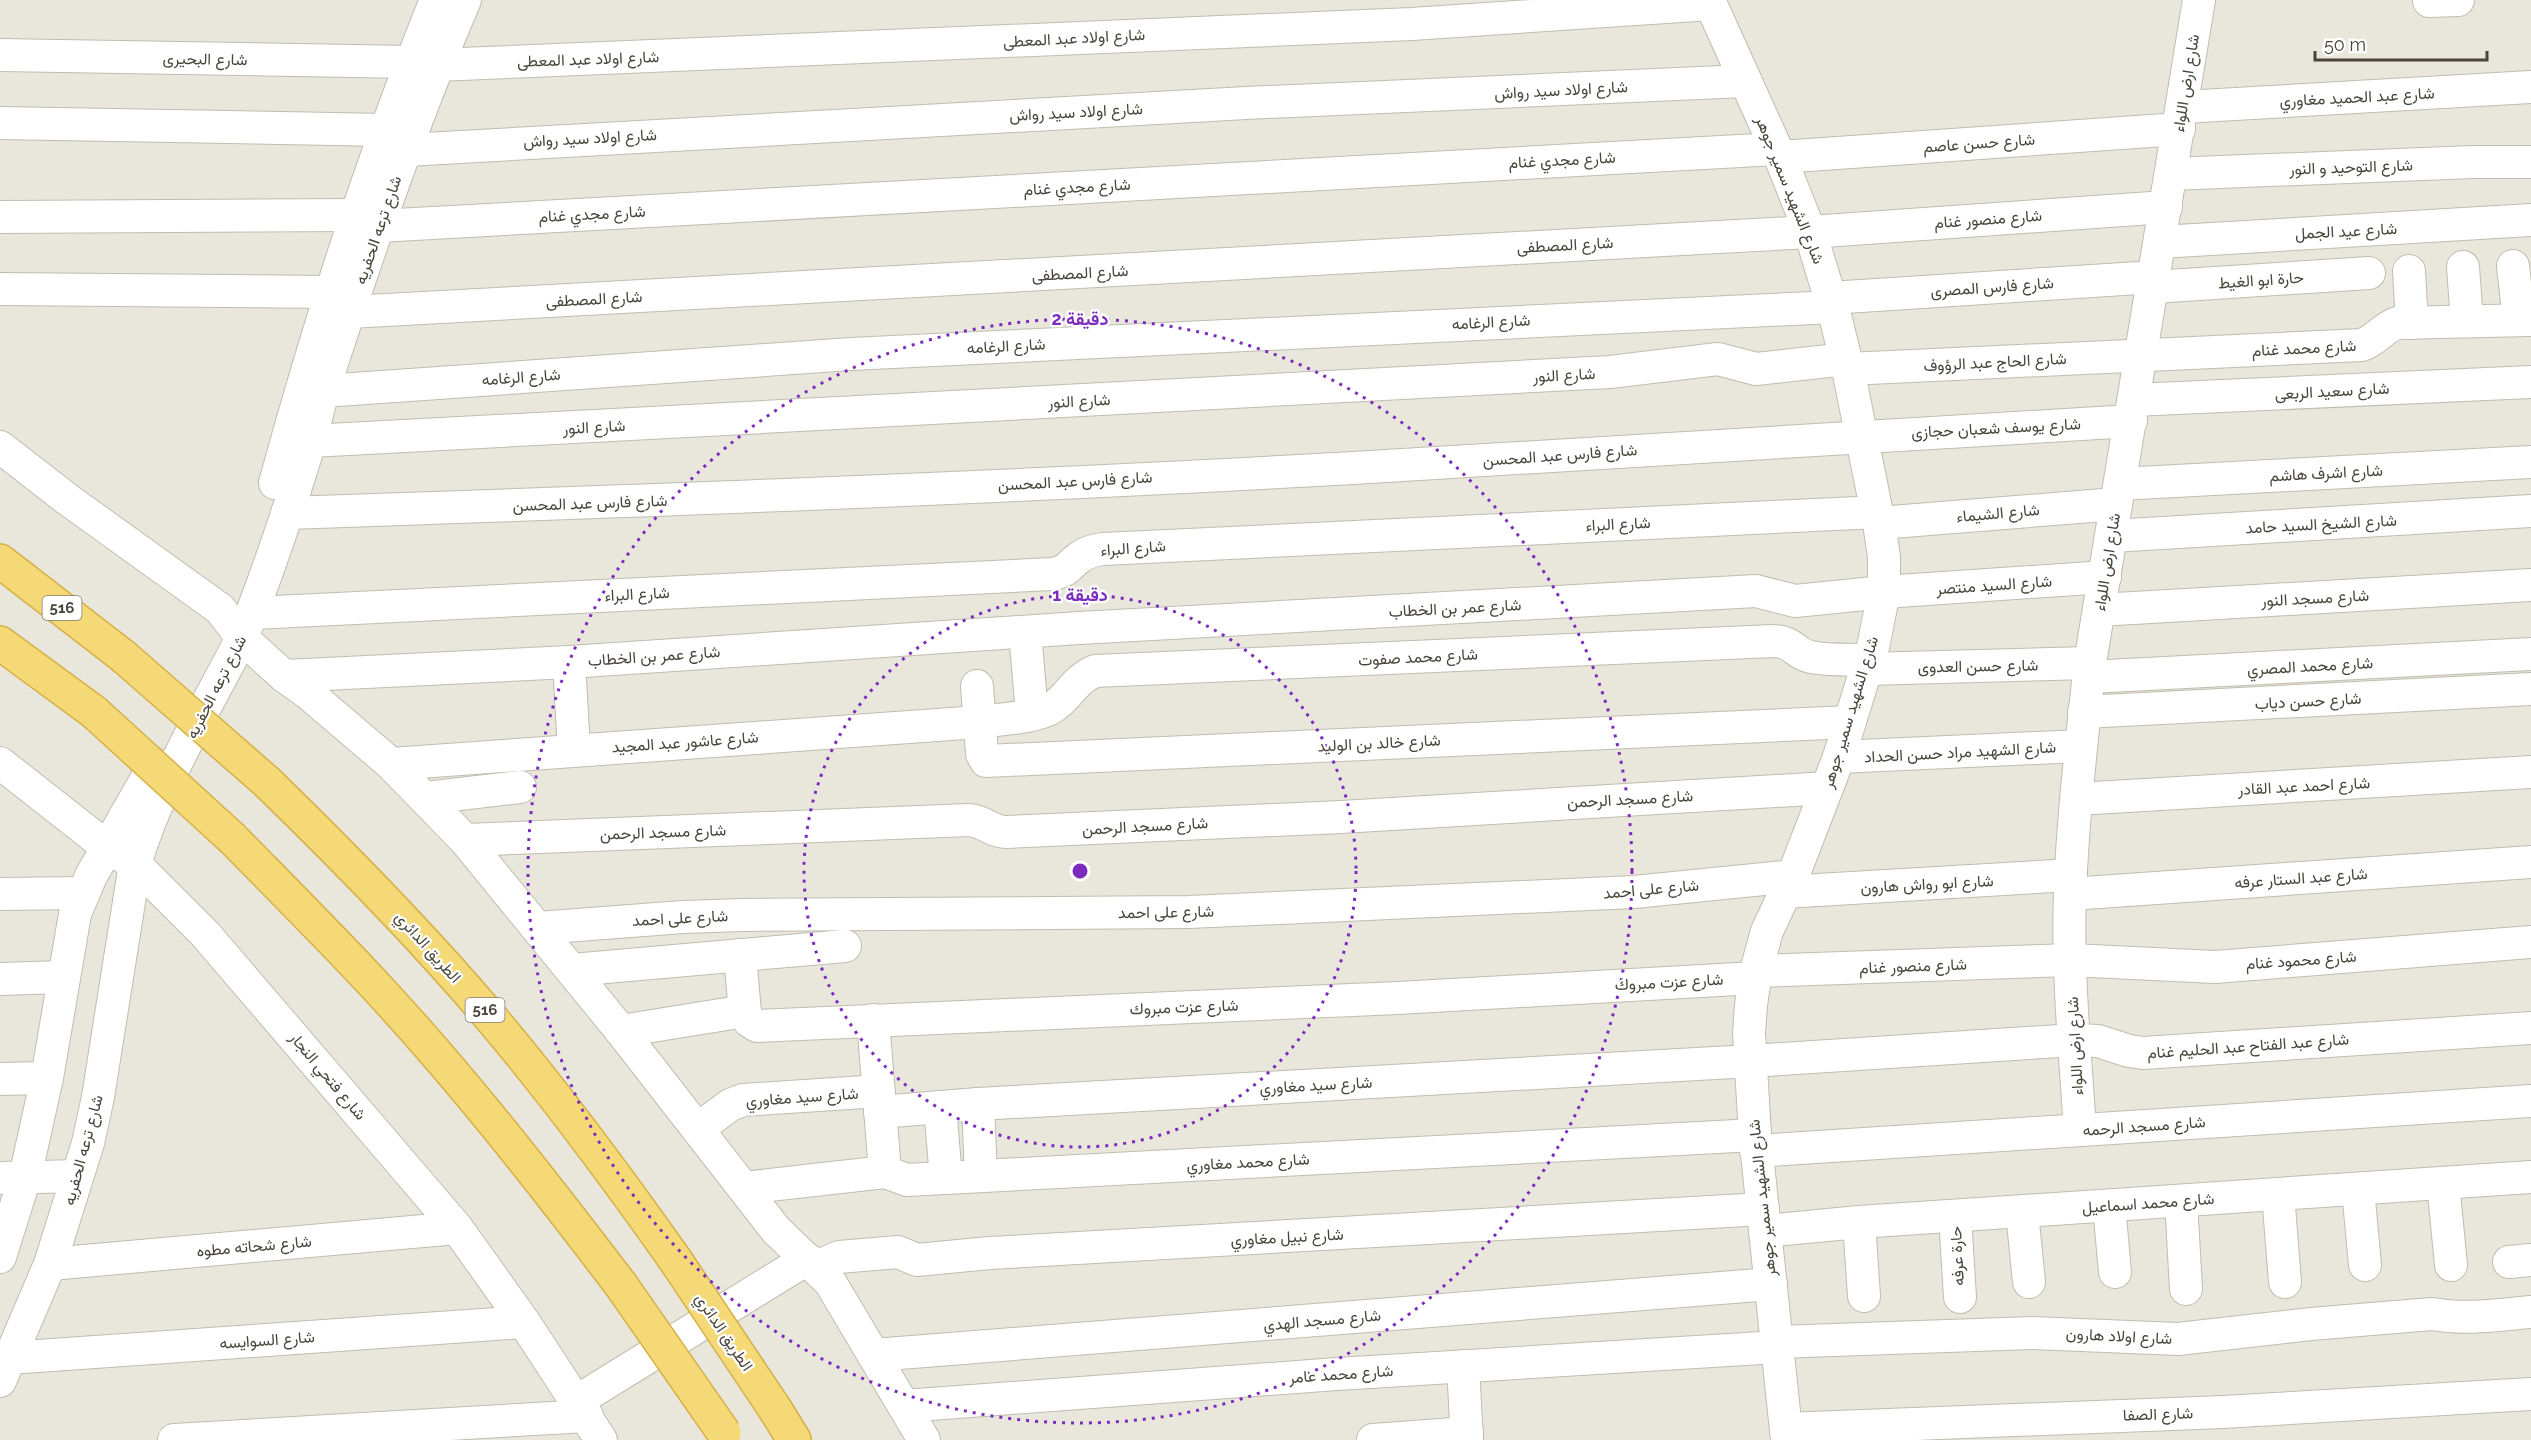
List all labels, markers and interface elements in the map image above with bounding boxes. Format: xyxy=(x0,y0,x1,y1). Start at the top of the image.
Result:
scale bar xyxy=(2315,24,2488,62)
street label: شارع اولاد عبد المعطى xyxy=(1002,25,1146,53)
street label: شارع ارض اللواء xyxy=(2169,33,2205,134)
text: 50 m xyxy=(2324,34,2366,55)
street label: شارع اولاد عبد المعطى xyxy=(517,47,659,73)
street label: شارع البحيرى xyxy=(162,49,248,71)
street label: شارع اولاد سيد رواش xyxy=(1494,77,1628,105)
street label: شارع عبد الحميد مغاوري xyxy=(2279,83,2435,115)
street label: شارع اولاد سيد رواش xyxy=(1009,99,1143,127)
street label: شارع الشهيد سمير جوهر xyxy=(1749,112,1828,268)
street label: شارع اولاد سيد رواش xyxy=(523,125,657,153)
street label: شارع حسن عاصم xyxy=(1922,130,2036,158)
street label: شارع مجدي غنام xyxy=(1508,148,1616,176)
street label: شارع التوحيد و النور xyxy=(2288,155,2413,181)
street label: شارع ترعه الحفريه xyxy=(351,173,407,287)
street label: شارع مجدي غنام xyxy=(1023,175,1131,203)
street label: شارع مجدي غنام xyxy=(538,202,646,230)
street label: شارع منصور غنام xyxy=(1933,206,2043,234)
street label: شارع عيد الجمل xyxy=(2295,219,2398,245)
street label: شارع المصطفى xyxy=(1516,233,1614,259)
street label: شارع المصطفى xyxy=(1031,261,1129,287)
street label: حارة ابو الغيط xyxy=(2218,268,2305,293)
street label: شارع فارس المصرى xyxy=(1930,273,2055,303)
street label: شارع المصطفى xyxy=(545,287,643,313)
text: 2 دقيقة xyxy=(1052,308,1108,330)
street label: شارع الرغامه xyxy=(1451,310,1531,336)
street label: شارع الرغامه xyxy=(966,334,1046,360)
street label: شارع محمد غنام xyxy=(2251,336,2357,362)
street label: شارع الحاج عبد الرؤوف xyxy=(1923,349,2067,377)
street label: شارع النور xyxy=(1531,364,1596,388)
street label: شارع الرغامه xyxy=(481,365,561,391)
street label: شارع سعيد الربعى xyxy=(2274,379,2390,405)
street label: شارع النور xyxy=(1046,390,1111,414)
street label: شارع يوسف شعبان حجازى xyxy=(1911,414,2081,444)
street label: شارع النور xyxy=(561,416,626,440)
street label: شارع فارس عبد المحسن xyxy=(1482,440,1638,472)
street label: شارع اشرف هاشم xyxy=(2269,461,2383,487)
street label: شارع فارس عبد المحسن xyxy=(997,467,1153,497)
street label: شارع فارس عبد المحسن xyxy=(512,491,668,517)
street label: شارع الشيماء xyxy=(1955,500,2041,528)
street label: شارع الشيخ السيد حامد xyxy=(2245,511,2398,539)
street label: شارع ارض اللواء xyxy=(2090,512,2126,613)
street label: شارع البراء xyxy=(1585,513,1651,537)
street label: شارع البراء xyxy=(1100,536,1166,562)
street label: شارع السيد منتصر xyxy=(1934,571,2053,601)
street label: شارع البراء xyxy=(604,583,670,607)
text: 1 دقيقة xyxy=(1052,584,1108,606)
street label: شارع مسجد النور xyxy=(2260,586,2370,612)
street label: شارع عمر بن الخطاب xyxy=(1388,595,1522,623)
road number: 516 xyxy=(42,596,82,620)
street label: شارع ترعه الحفريه xyxy=(182,632,252,743)
street label: شارع الشهيد سمير جوهر xyxy=(1818,634,1884,792)
street label: شارع عمر بن الخطاب xyxy=(587,642,721,672)
street label: شارع محمد صفوت xyxy=(1358,644,1478,672)
street label: شارع محمد المصري xyxy=(2246,653,2374,683)
street label: شارع حسن العدوى xyxy=(1918,655,2038,679)
street label: شارع حسن دياب xyxy=(2254,689,2362,715)
street label: شارع عاشور عبد المجيد xyxy=(611,727,759,759)
street label: شارع خالد بن الوليد xyxy=(1317,730,1441,758)
street label: شارع الشهيد مراد حسن الحداد xyxy=(1863,737,2057,769)
street label: شارع احمد عبد القادر xyxy=(2236,773,2371,801)
street label: شارع مسجد الرحمن xyxy=(1566,786,1694,814)
street label: شارع مسجد الرحمن xyxy=(1081,813,1209,841)
street label: شارع مسجد الرحمن xyxy=(599,820,727,846)
centre of rings xyxy=(1070,861,1090,881)
street label: شارع عبد الستار عرفه xyxy=(2234,864,2368,894)
street label: شارع ابو رواش هارون xyxy=(1860,871,1994,899)
street label: شارع على احمد xyxy=(1602,875,1700,905)
street label: شارع على احمد xyxy=(1118,902,1214,924)
street label: شارع على احمد xyxy=(631,906,729,932)
street label: الطريق الدائري xyxy=(388,907,465,989)
street label: شارع محمود غنام xyxy=(2245,947,2357,975)
street label: شارع منصور غنام xyxy=(1859,955,1967,979)
street label: شارع عزت مبروك xyxy=(1614,970,1724,996)
street label: شارع عزت مبروك xyxy=(1129,996,1239,1020)
street label: شارع ارض اللواء xyxy=(2063,996,2089,1096)
road number: 516 xyxy=(466,998,504,1022)
street label: شارع فتحي النجار xyxy=(282,1027,370,1126)
street label: شارع عبد الفتاح عبد الحليم غنام xyxy=(2146,1029,2350,1065)
street label: شارع سيد مغاوري xyxy=(1259,1073,1373,1101)
street label: شارع سيد مغاوري xyxy=(745,1084,859,1114)
street label: شارع ترعه الحفريه xyxy=(59,1093,109,1208)
street label: شارع مسجد الرحمه xyxy=(2082,1112,2206,1142)
street label: شارع الشهيد سمير جوهر xyxy=(1744,1118,1782,1279)
street label: شارع محمد مغاوري xyxy=(1186,1149,1310,1179)
street label: شارع محمد اسماعيل xyxy=(2081,1189,2215,1219)
street label: شارع نبيل مغاوري xyxy=(1230,1225,1344,1253)
street label: حارة عرفه xyxy=(1946,1225,1969,1286)
street label: شارع شحاته مطوه xyxy=(196,1232,313,1262)
street label: الطريق الدائري xyxy=(688,1290,757,1377)
street label: شارع مسجد الهدي xyxy=(1262,1305,1382,1339)
street label: شارع اولاد هارون xyxy=(2065,1324,2173,1350)
street label: شارع السوايسه xyxy=(219,1327,316,1355)
street label: شارع محمد عامر xyxy=(1287,1361,1394,1389)
street label: شارع الصفا xyxy=(2122,1403,2194,1427)

